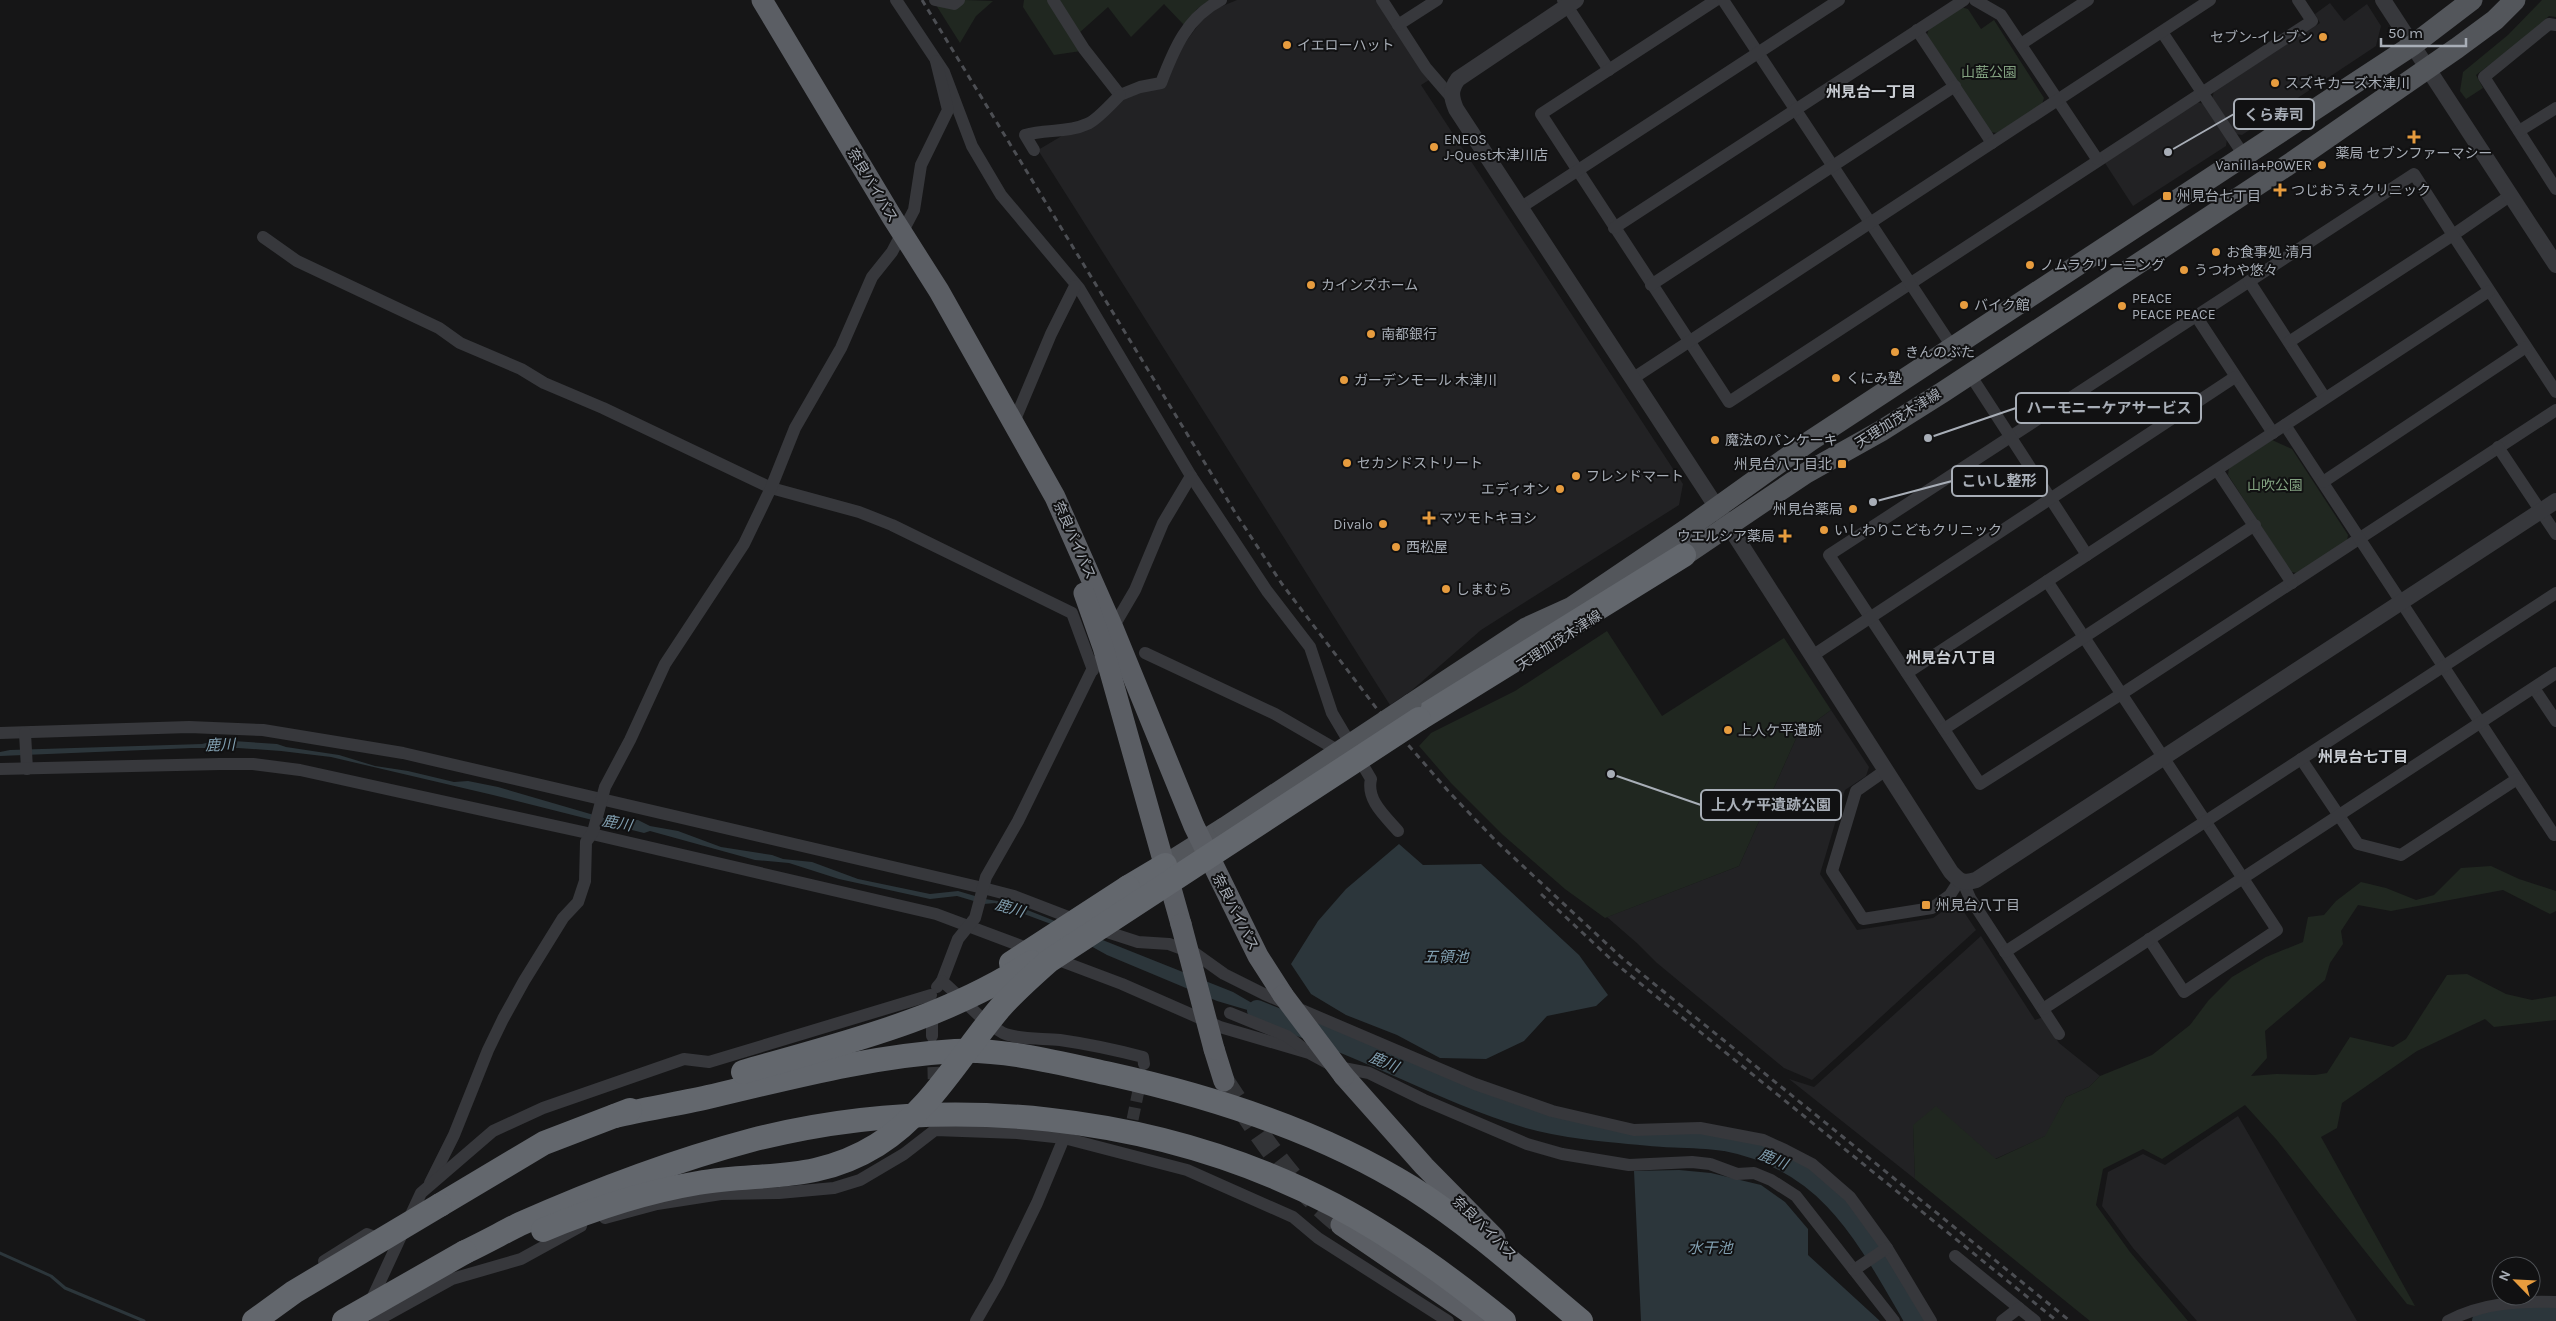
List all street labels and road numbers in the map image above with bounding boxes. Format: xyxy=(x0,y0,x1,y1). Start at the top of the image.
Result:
street label: 奈良バイパス xyxy=(844,145,901,226)
street label: 天理加茂木津線 xyxy=(1852,385,1944,452)
street label: 奈良バイパス xyxy=(1050,498,1099,582)
street label: 天理加茂木津線 xyxy=(1514,607,1605,674)
street label: 奈良バイパス xyxy=(1209,871,1262,953)
street label: 奈良バイパス xyxy=(1449,1193,1520,1264)

